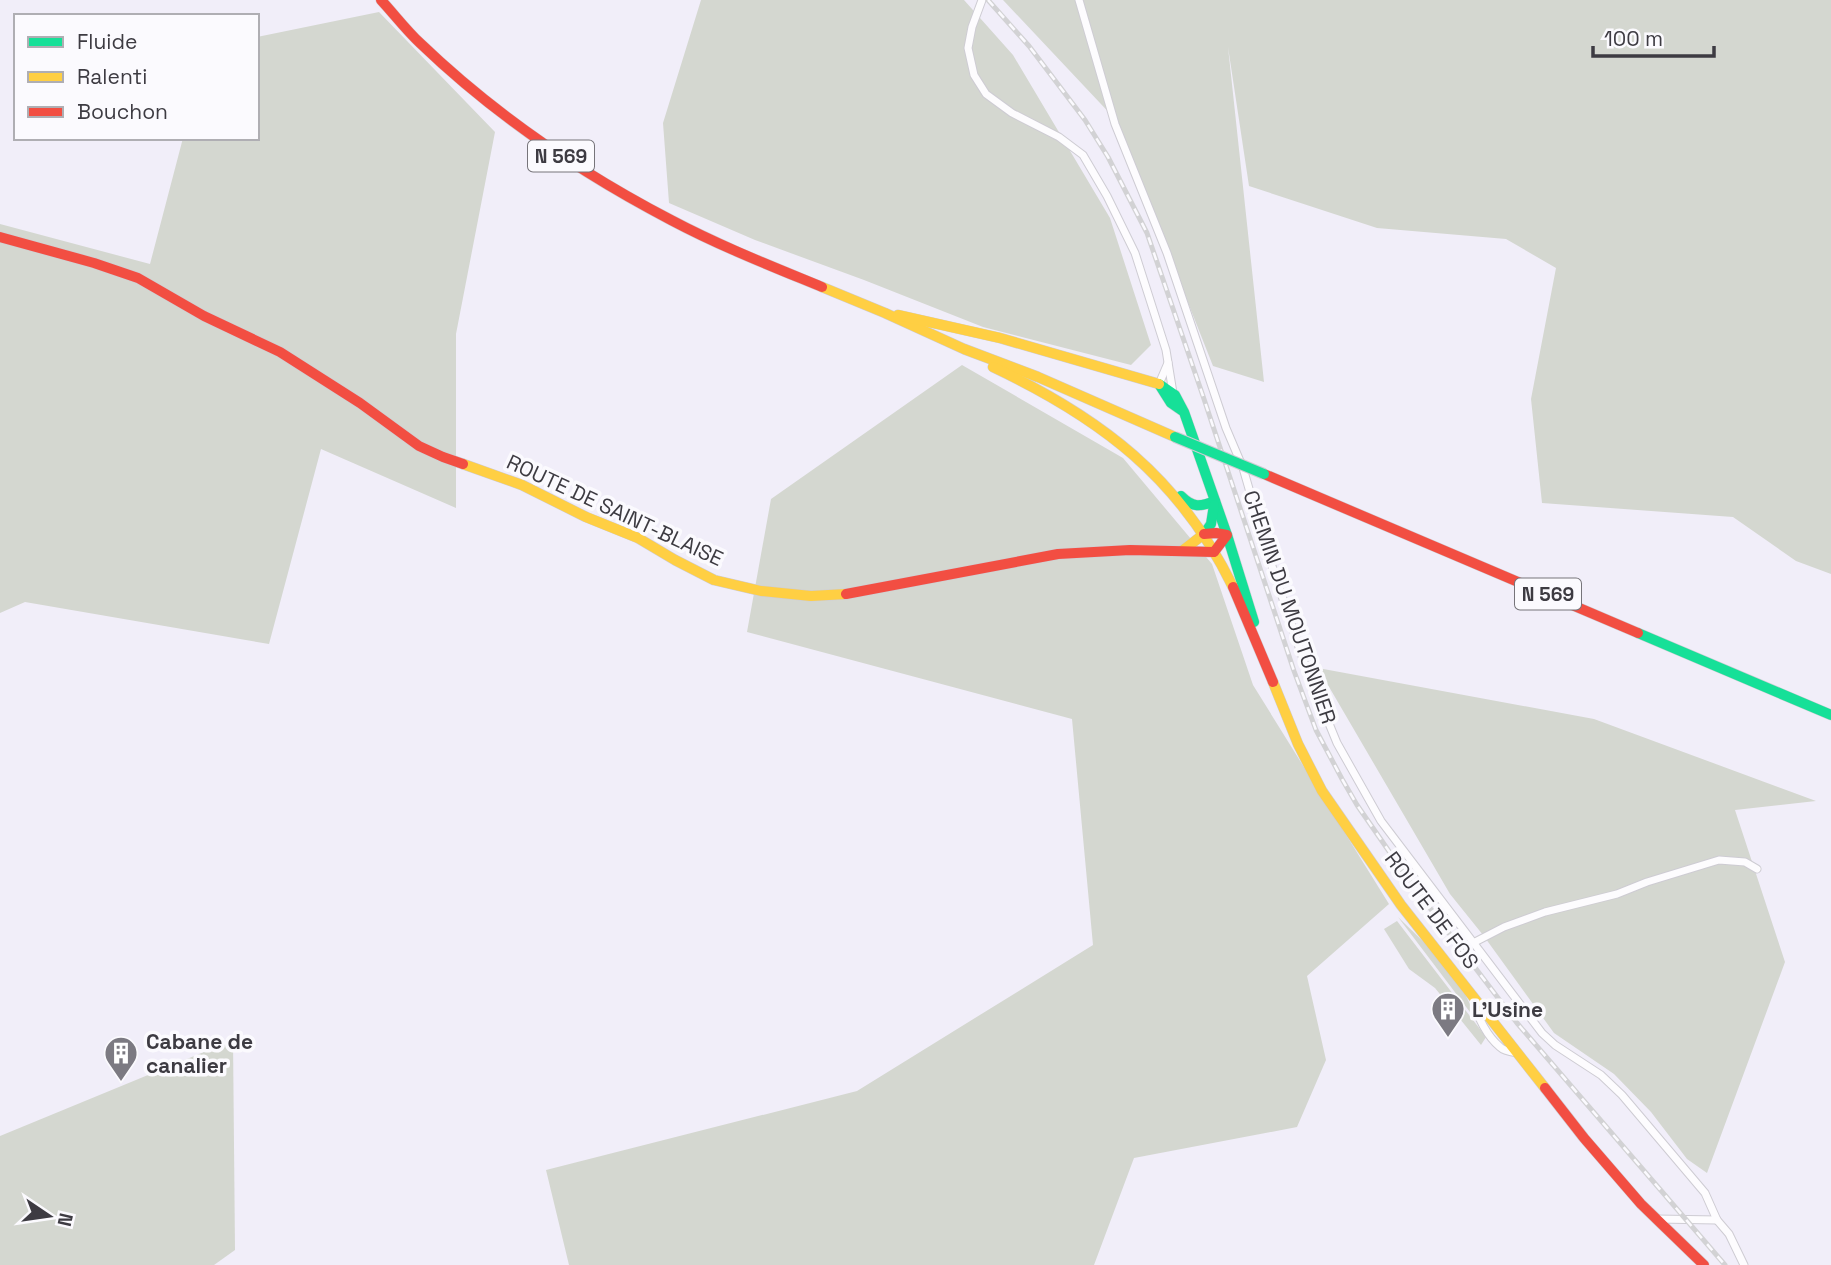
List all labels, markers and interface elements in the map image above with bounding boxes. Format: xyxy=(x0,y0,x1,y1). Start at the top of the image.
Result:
legend xyxy=(14,14,259,140)
scale bar xyxy=(1593,14,1714,58)
text: 100 m xyxy=(1604,25,1663,52)
text: Fluide xyxy=(77,28,137,55)
text: Ralenti xyxy=(77,63,147,90)
text: Bouchon xyxy=(77,98,168,125)
road number: N 569 xyxy=(528,140,594,172)
street label: ROUTE DE SAINT-BLAISE xyxy=(503,448,727,572)
street label: CHEMIN DU MOUTONNIER xyxy=(1237,487,1343,727)
road number: N 569 xyxy=(1515,579,1581,610)
street label: ROUTE DE FOS xyxy=(1379,846,1485,974)
building icon: L'Usine xyxy=(1429,990,1467,1039)
place label: L'Usine xyxy=(1472,996,1543,1023)
place label: Cabane de canalier xyxy=(146,1028,253,1079)
building icon: Cabane de canalier xyxy=(102,1034,140,1083)
north arrow xyxy=(14,1181,84,1251)
text: N xyxy=(51,1211,79,1229)

